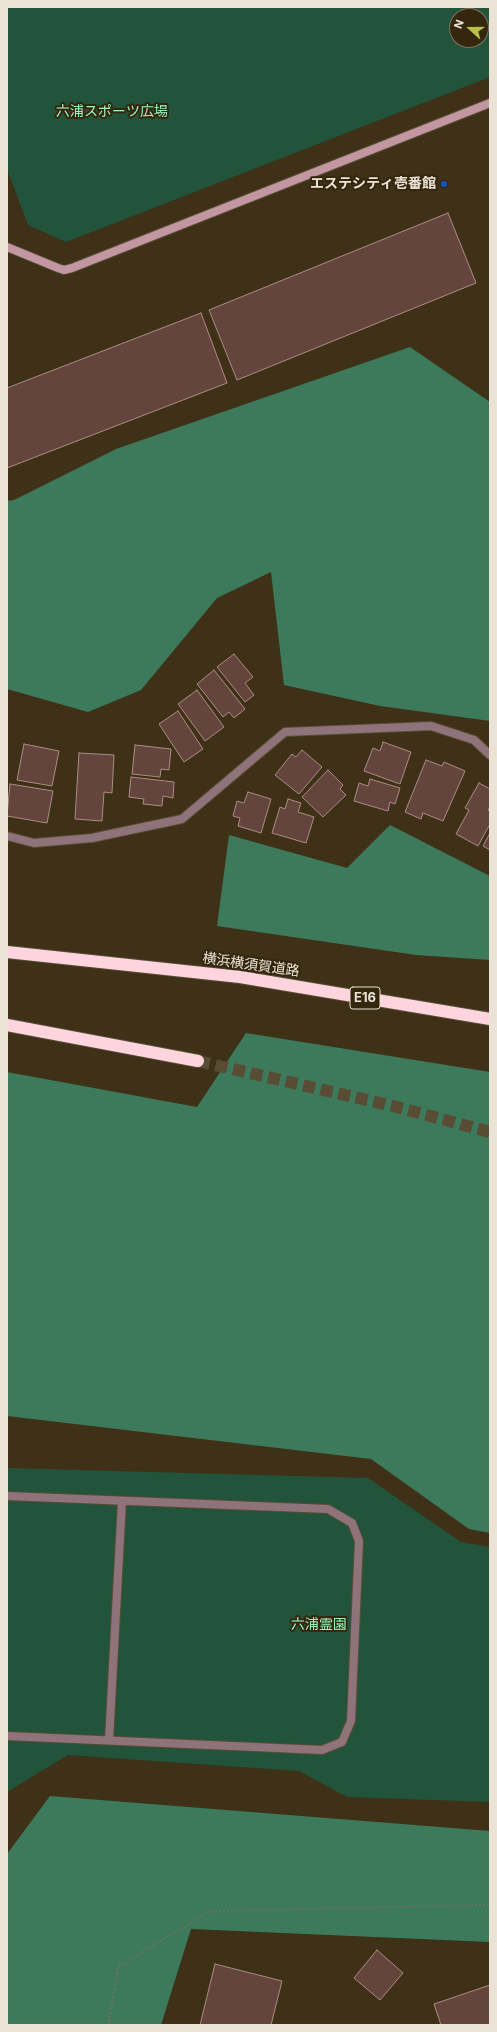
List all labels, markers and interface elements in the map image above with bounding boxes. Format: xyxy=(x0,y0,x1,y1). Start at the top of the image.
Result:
north arrow xyxy=(449,8,489,48)
text: N xyxy=(451,18,467,30)
park label: 六浦スポーツ広場 xyxy=(56,104,168,120)
place label: エステシティ壱番館 xyxy=(310,176,436,192)
marker: エステシティ壱番館 xyxy=(439,179,449,189)
street label: 横浜横須賀道路 xyxy=(201,950,301,980)
road number: E16 xyxy=(350,987,380,1009)
park label: 六浦霊園 xyxy=(291,1617,347,1633)

